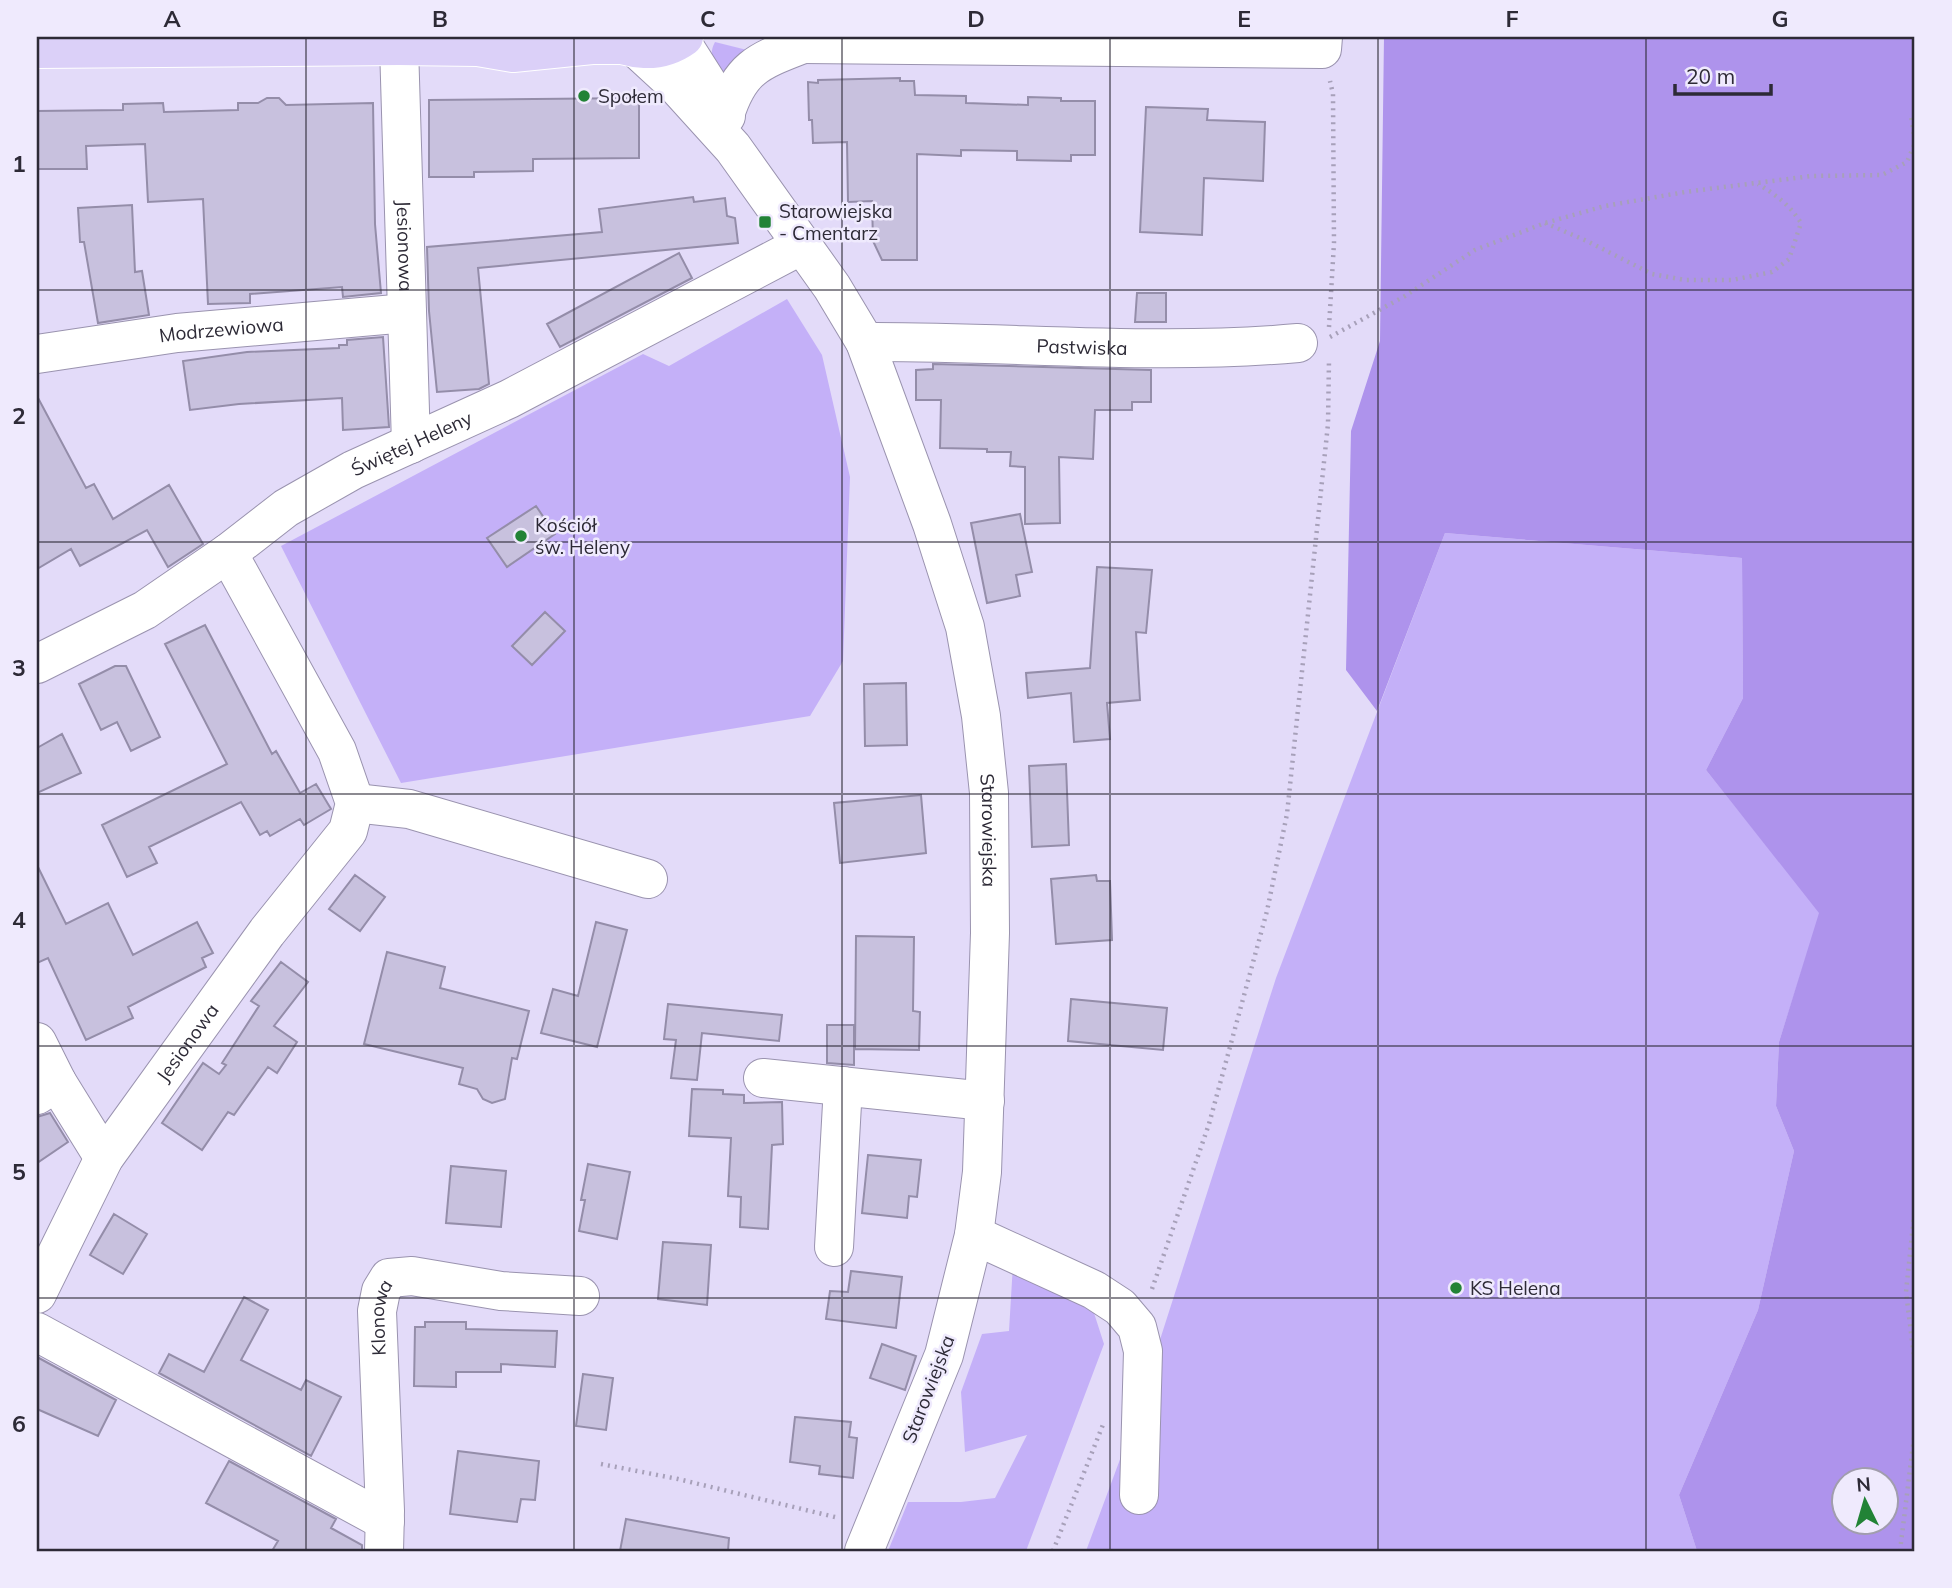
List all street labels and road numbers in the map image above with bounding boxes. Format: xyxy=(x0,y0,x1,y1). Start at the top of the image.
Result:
street label: Jesionowa xyxy=(392,200,418,292)
street label: Modrzewiowa xyxy=(157,312,285,348)
street label: Pastwiska xyxy=(1036,334,1128,360)
street label: Świętej Heleny xyxy=(347,405,476,481)
street label: Starowiejska xyxy=(975,772,1002,887)
street label: Jesionowa xyxy=(151,999,224,1086)
street label: Klonowa xyxy=(365,1275,397,1356)
street label: Starowiejska xyxy=(896,1332,960,1446)

